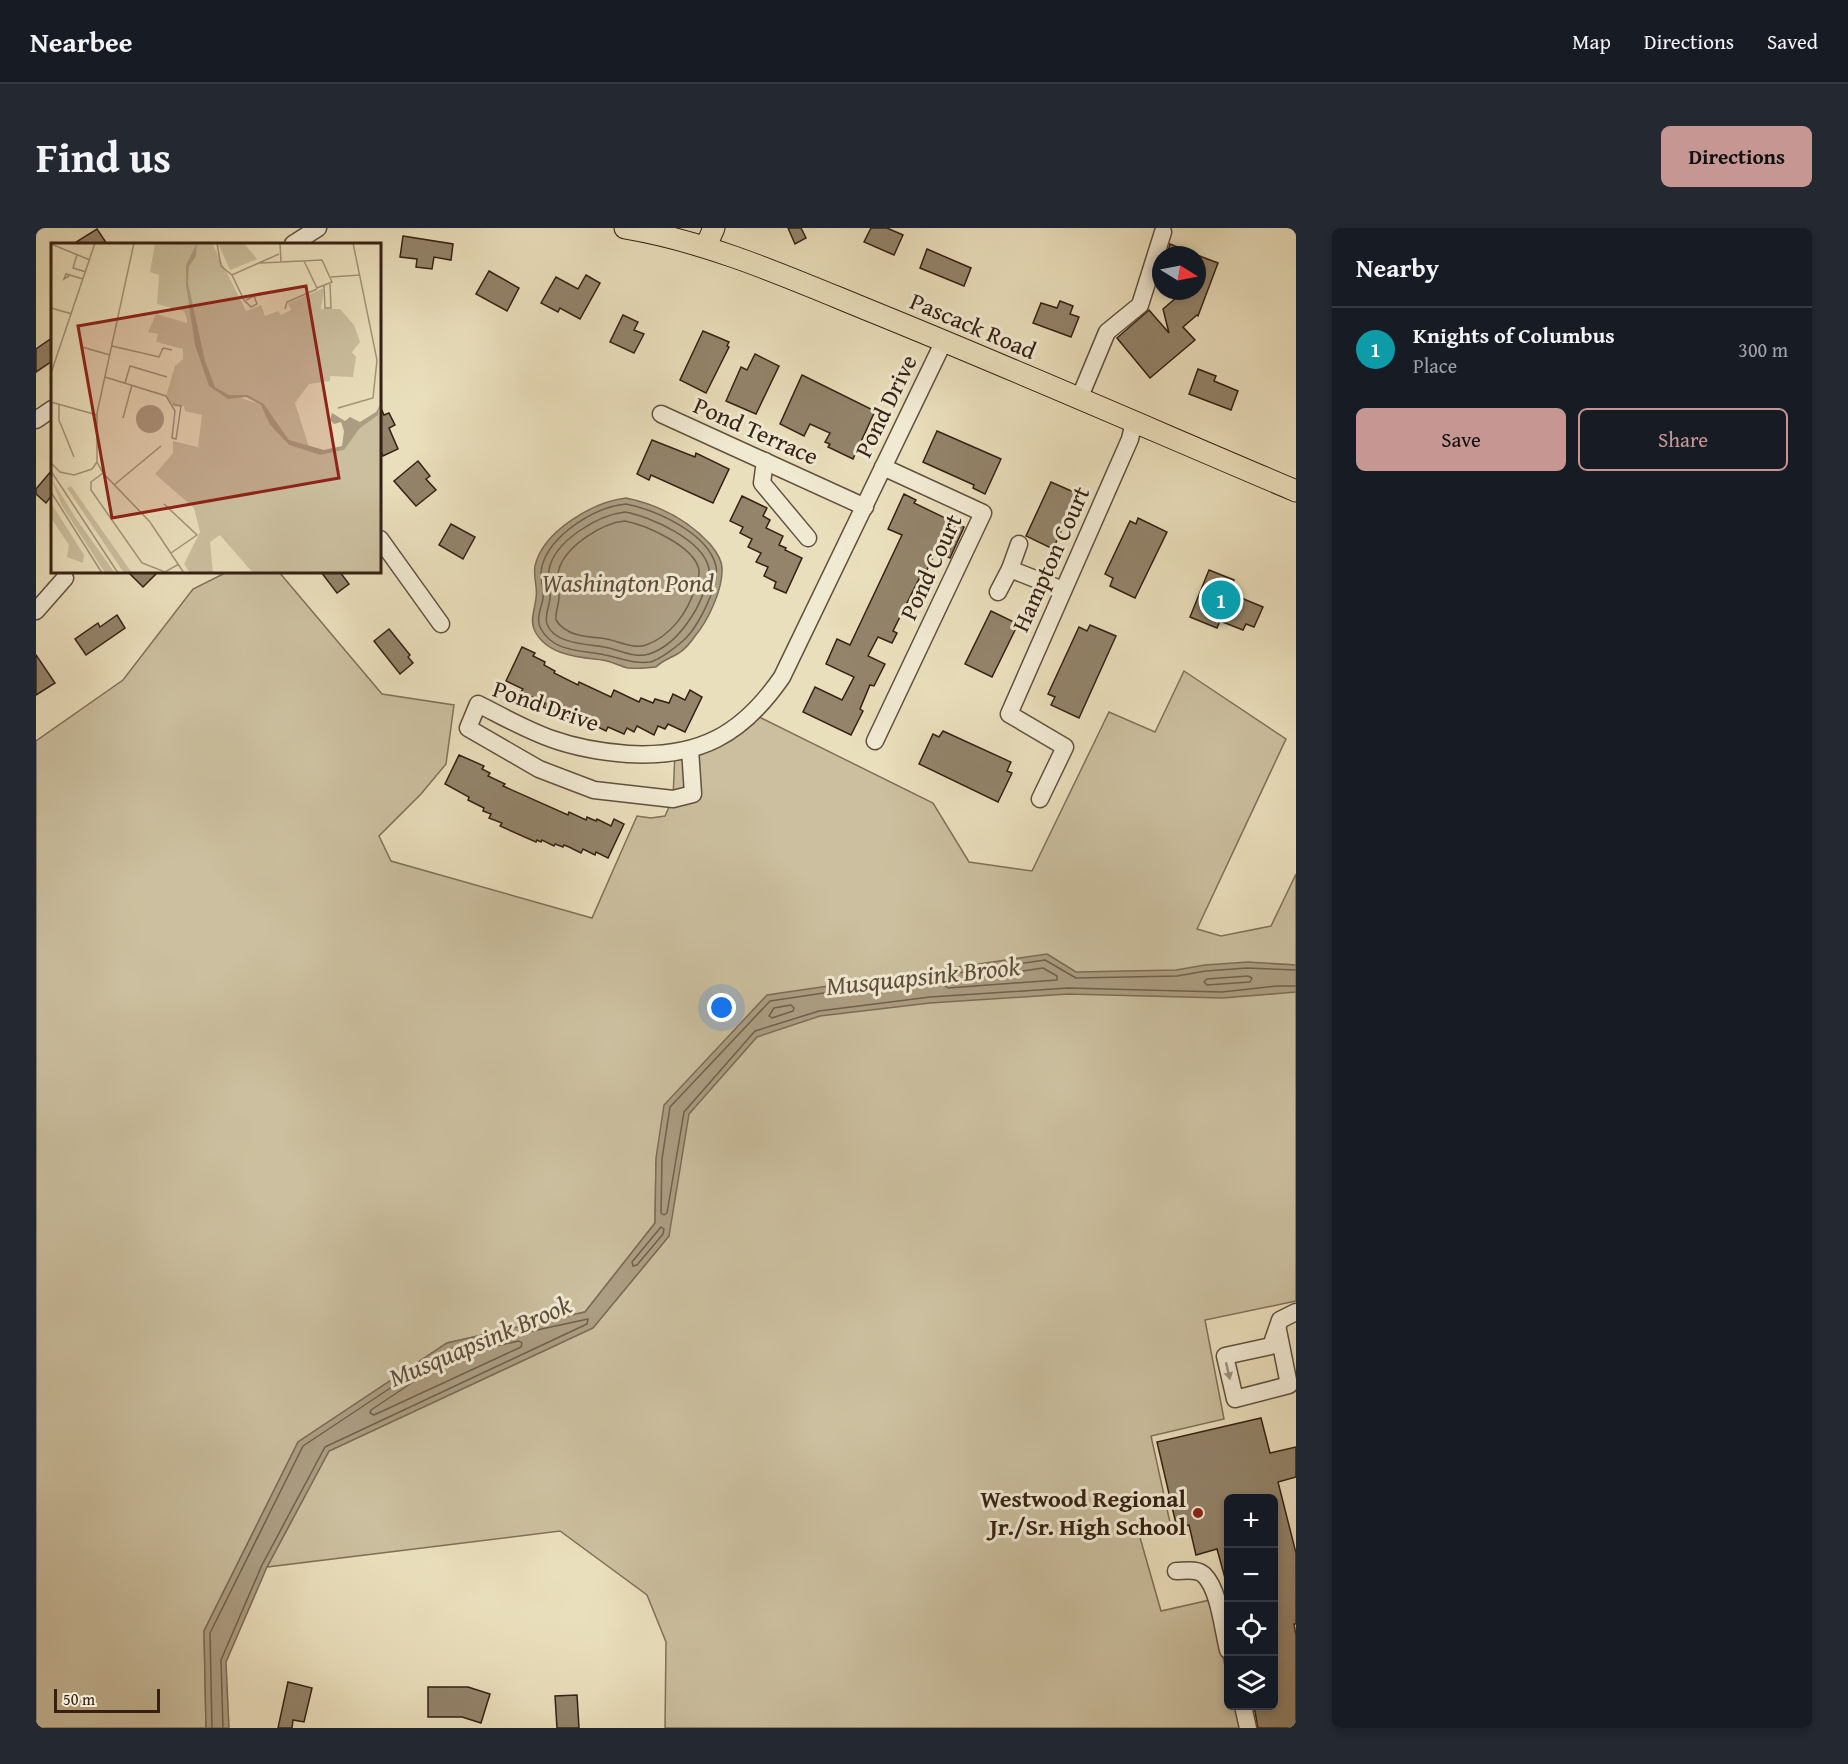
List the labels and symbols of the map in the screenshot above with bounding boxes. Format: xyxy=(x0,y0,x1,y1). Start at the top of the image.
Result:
inset map xyxy=(51,243,381,573)
north arrow xyxy=(1152,246,1206,300)
street label: Pascack Road xyxy=(905,283,1042,368)
street label: Pond Drive xyxy=(846,348,926,463)
street label: Pond Terrace xyxy=(688,387,824,474)
street label: Hampton Court xyxy=(1003,480,1098,637)
street label: Pond Court xyxy=(891,508,971,626)
water label: Washington Pond xyxy=(542,563,714,602)
pin: 1 xyxy=(1202,578,1240,622)
street label: Pond Drive xyxy=(488,671,604,740)
water label: Musquapsink Brook xyxy=(824,946,1022,1005)
your location xyxy=(707,993,736,1022)
water label: Musquapsink Brook xyxy=(382,1284,577,1397)
one-way arrow xyxy=(1224,1362,1234,1381)
place label: Westwood Regional Jr./Sr. High School xyxy=(980,1481,1187,1544)
marker: Westwood Regional Jr./Sr. High School xyxy=(1191,1506,1205,1520)
scale bar xyxy=(54,1686,160,1714)

